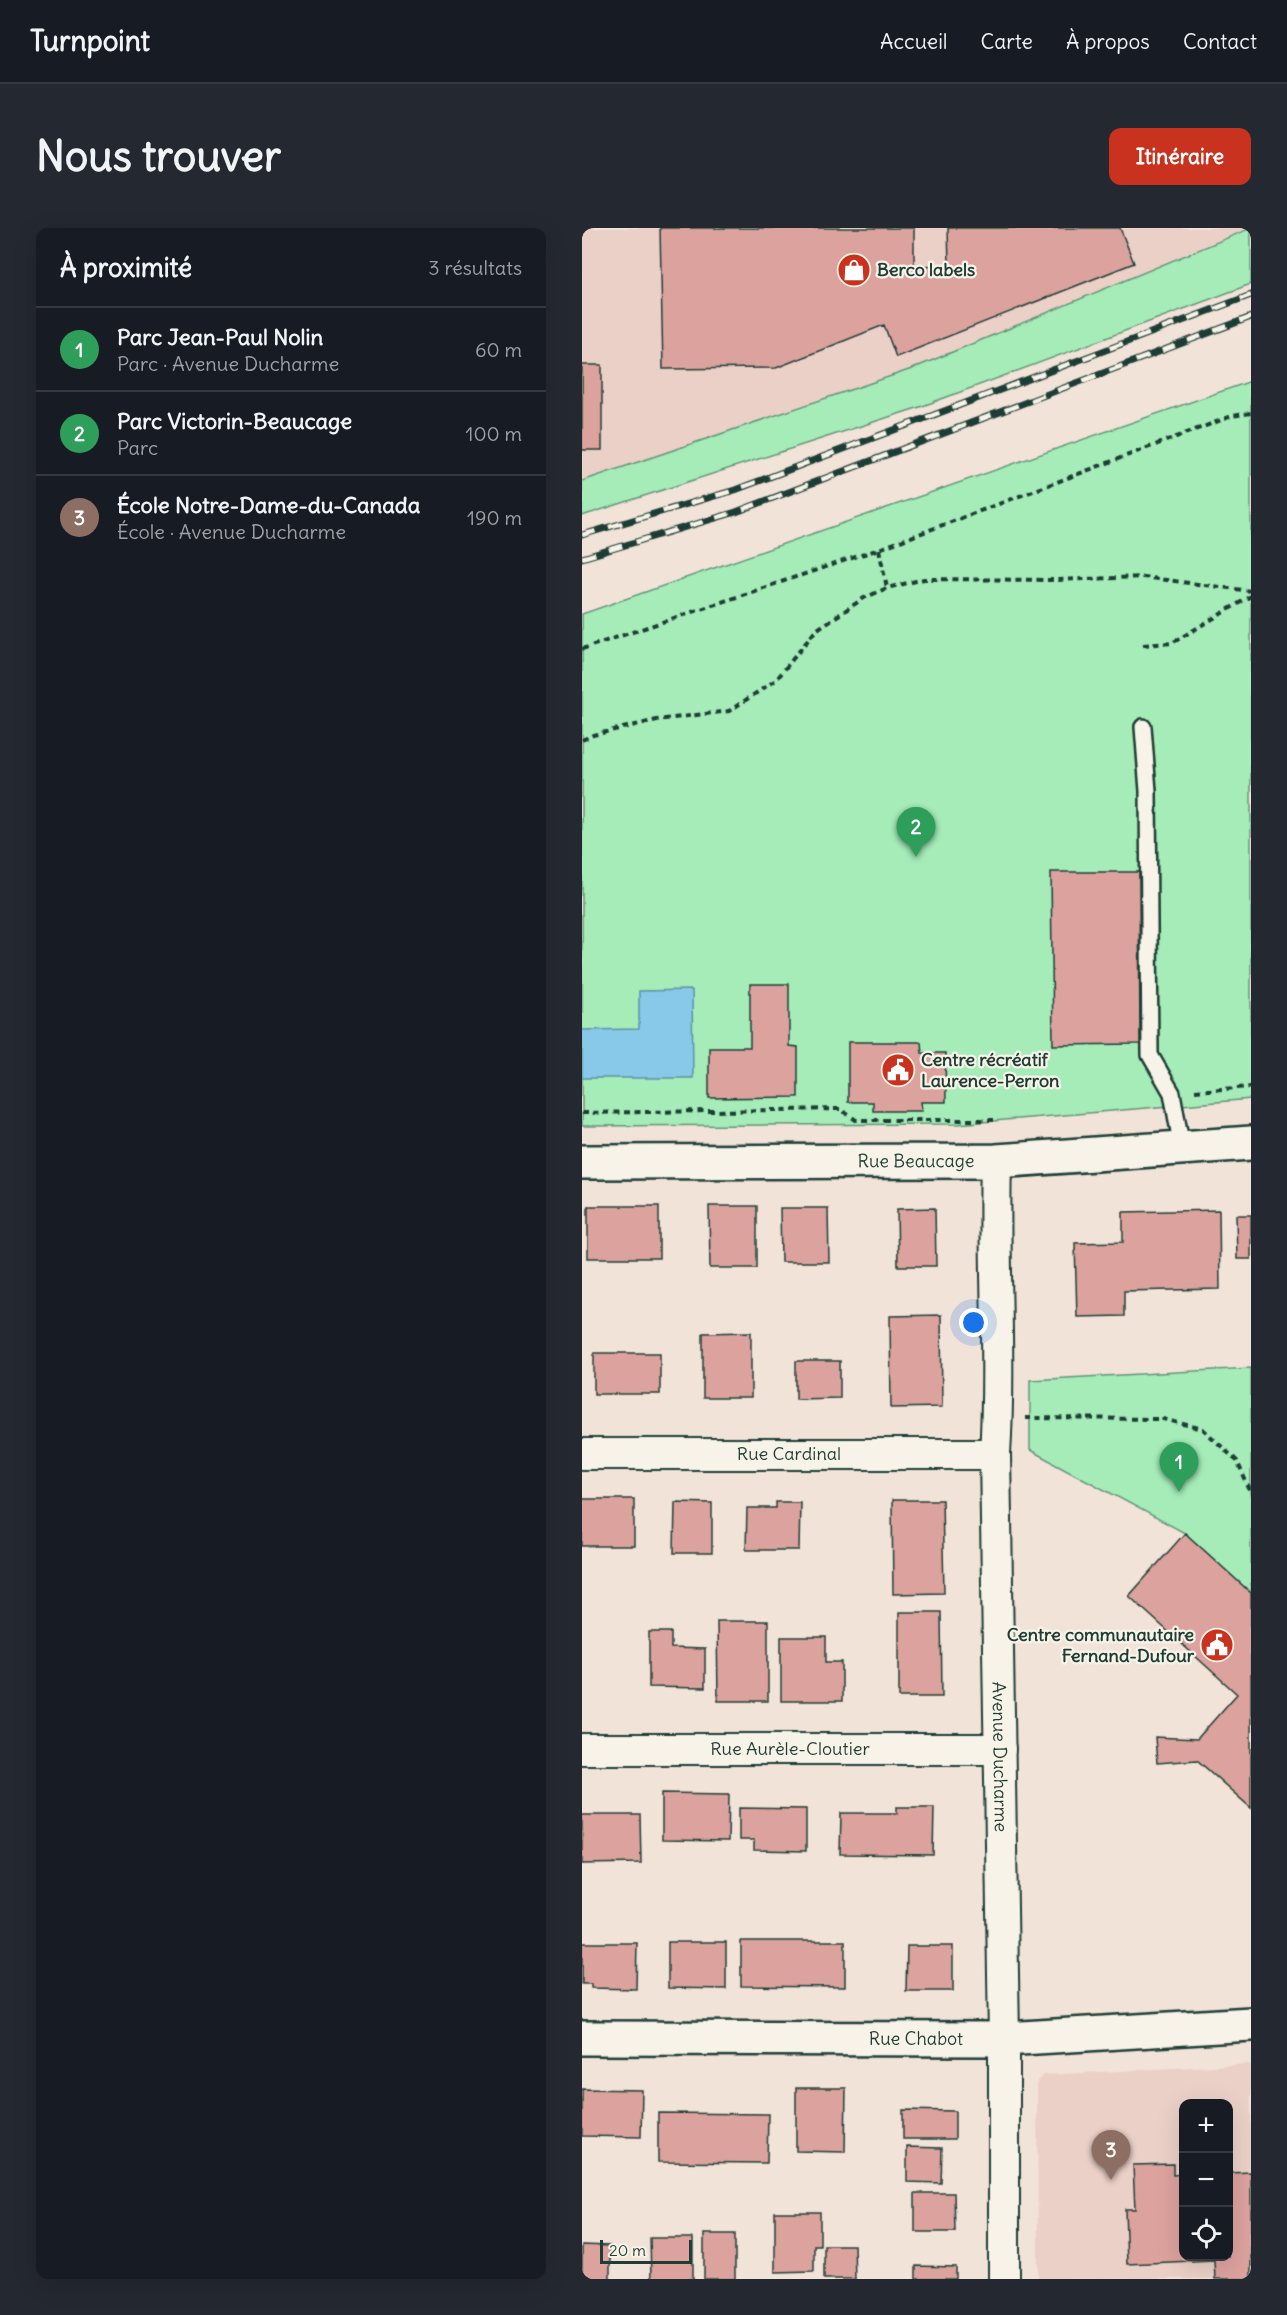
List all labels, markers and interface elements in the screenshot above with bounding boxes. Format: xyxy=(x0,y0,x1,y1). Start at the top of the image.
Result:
text: Turnpoint xyxy=(30,23,150,59)
text: Accueil xyxy=(880,28,948,55)
text: Carte xyxy=(981,28,1033,55)
text: À propos xyxy=(1066,28,1150,55)
text: Contact xyxy=(1183,28,1257,55)
button: Itinéraire xyxy=(1109,128,1251,185)
text: Nous trouver xyxy=(36,130,281,182)
text: À proximité xyxy=(60,251,192,284)
shop icon: Berco labels xyxy=(836,252,872,288)
text: 3 résultats xyxy=(428,255,522,280)
place label: Berco labels xyxy=(877,258,975,281)
text: Parc Jean-Paul Nolin xyxy=(117,323,323,351)
text: 1 xyxy=(76,337,83,362)
text: 60 m xyxy=(475,337,522,362)
text: Parc · Avenue Ducharme xyxy=(117,351,339,376)
text: Parc Victorin-Beaucage xyxy=(117,407,352,435)
text: 2 xyxy=(74,421,85,446)
text: 100 m xyxy=(465,421,522,446)
text: Parc xyxy=(117,435,158,460)
text: École Notre-Dame-du-Canada xyxy=(117,491,420,519)
text: 3 xyxy=(74,505,85,530)
text: 190 m xyxy=(467,505,522,530)
text: École · Avenue Ducharme xyxy=(117,519,346,544)
pin: 2 xyxy=(896,808,936,857)
place label: Centre récréatif Laurence-Perron xyxy=(921,1048,1060,1092)
public building icon: Centre récréatif Laurence-Perron xyxy=(880,1052,916,1088)
street label: Rue Beaucage xyxy=(858,1149,974,1172)
your location xyxy=(959,1308,988,1337)
street label: Rue Cardinal xyxy=(737,1442,841,1465)
pin: 1 xyxy=(1160,1442,1198,1492)
place label: Centre communautaire Fernand-Dufour xyxy=(1007,1623,1195,1667)
public building icon: Centre communautaire Fernand-Dufour xyxy=(1199,1627,1235,1663)
street label: Avenue Ducharme xyxy=(988,1681,1013,1832)
street label: Rue Aurèle-Cloutier xyxy=(710,1737,870,1760)
street label: Rue Chabot xyxy=(869,2027,963,2050)
map controls xyxy=(1179,2099,1233,2261)
button: + xyxy=(1179,2099,1233,2153)
pin: 3 xyxy=(1092,2130,1130,2180)
button: − xyxy=(1179,2153,1233,2207)
button: locate xyxy=(1179,2207,1233,2261)
scale bar xyxy=(600,2237,692,2264)
text: 20 m xyxy=(609,2240,646,2260)

